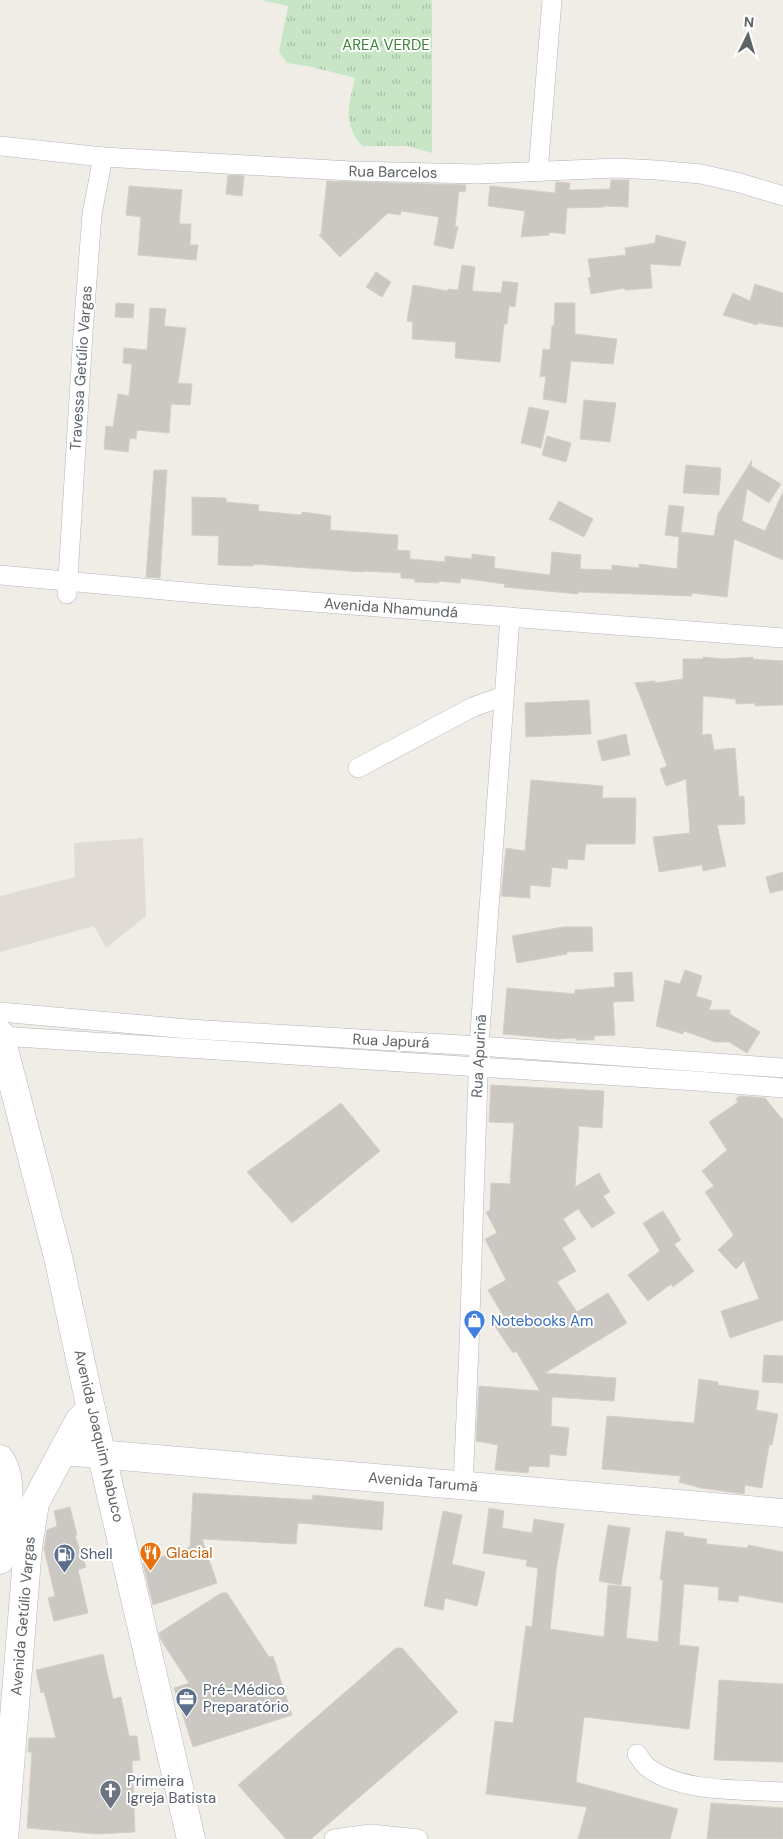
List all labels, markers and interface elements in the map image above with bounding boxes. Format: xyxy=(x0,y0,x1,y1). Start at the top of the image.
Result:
north arrow xyxy=(723,10,773,60)
text: N xyxy=(743,13,755,31)
park label: AREA VERDE xyxy=(342,35,430,55)
street label: Rua Barcelos xyxy=(348,161,438,183)
street label: Travessa Getúlio Vargas xyxy=(65,285,97,451)
street label: Avenida Nhamundá xyxy=(323,593,459,623)
street label: Rua Apurinã xyxy=(467,1014,491,1098)
street label: Rua Japurá xyxy=(352,1029,430,1053)
shop icon: Notebooks Am xyxy=(463,1309,487,1340)
place label: Notebooks Am xyxy=(491,1311,593,1331)
street label: Avenida Joaquim Nabuco xyxy=(69,1348,129,1524)
street label: Avenida Tarumã xyxy=(367,1467,479,1497)
street label: Avenida Getúlio Vargas xyxy=(6,1536,40,1696)
restaurant icon: Glacial xyxy=(138,1541,162,1572)
fuel station icon: Shell xyxy=(52,1542,76,1573)
place label: Glacial xyxy=(166,1543,213,1563)
place label: Shell xyxy=(80,1544,113,1564)
place label: Pré-Médico Preparatório xyxy=(203,1680,289,1717)
office icon: Pré-Médico Preparatório xyxy=(175,1687,199,1718)
place label: Primeira Igreja Batista xyxy=(127,1771,216,1808)
church icon: Primeira Igreja Batista xyxy=(99,1778,123,1809)

